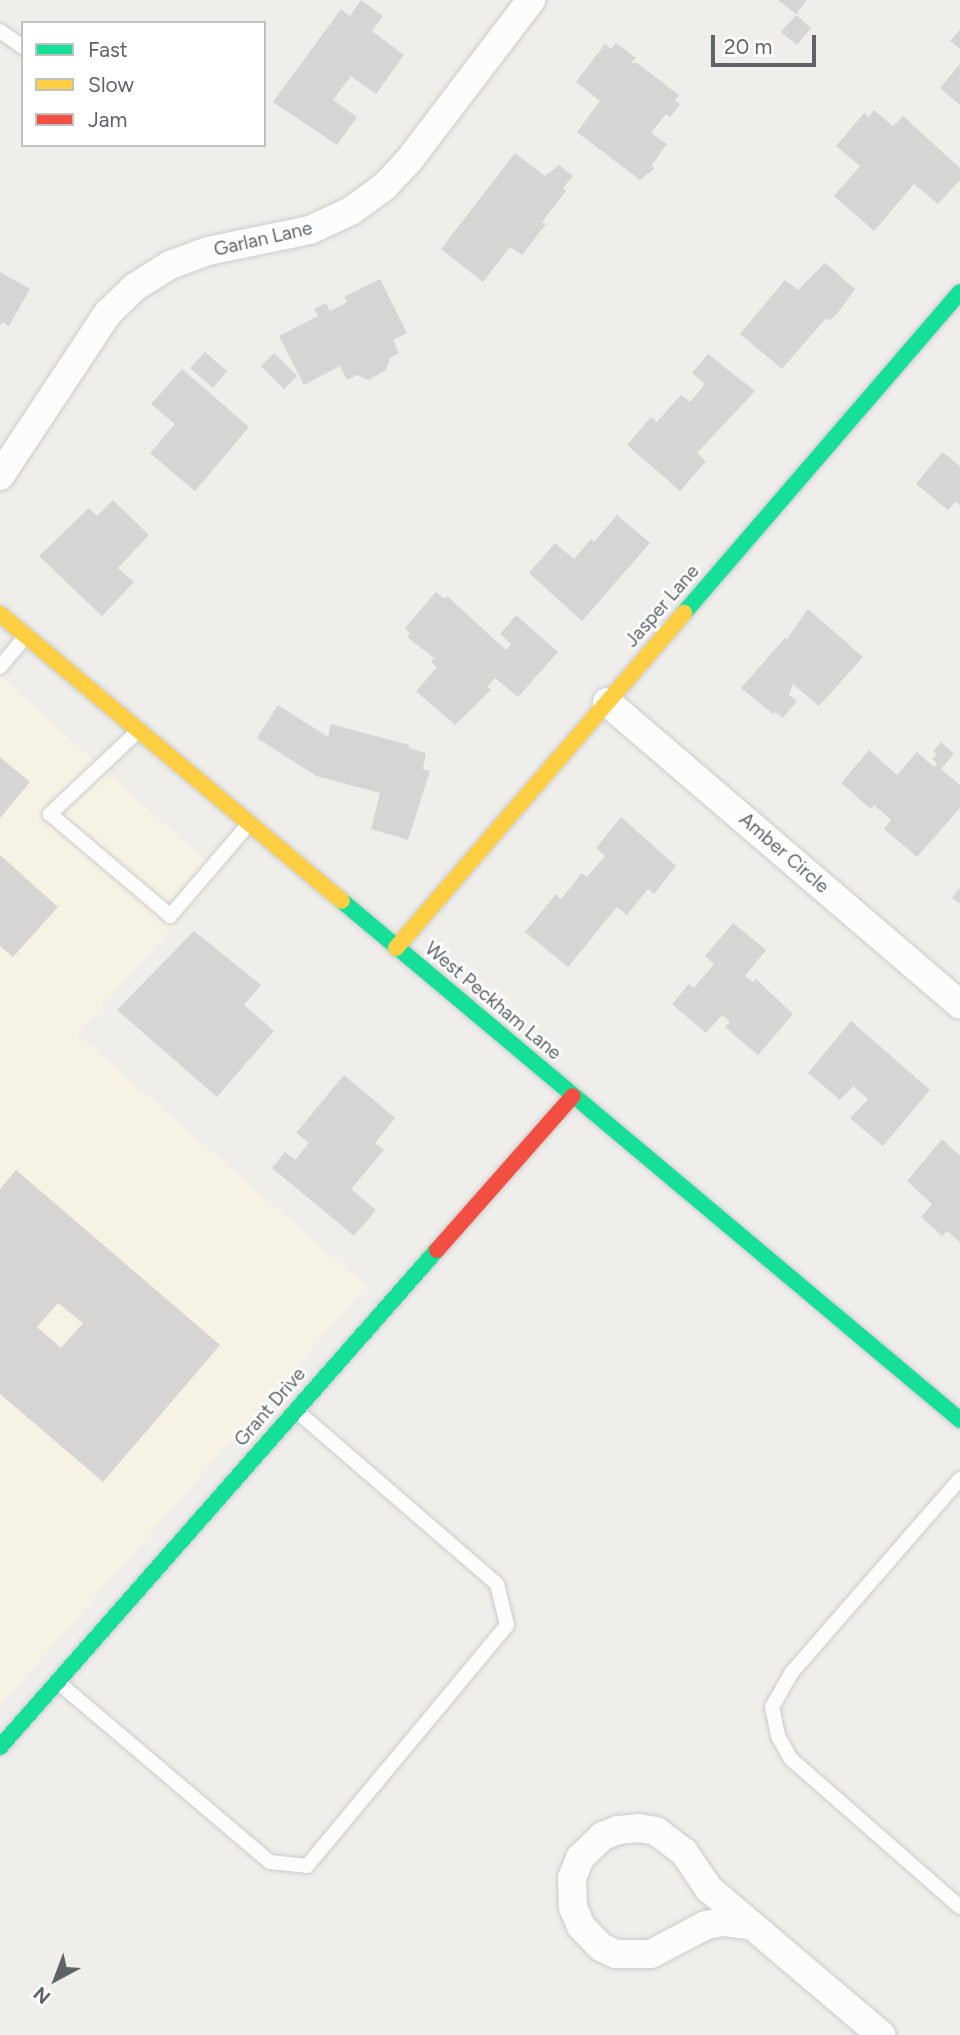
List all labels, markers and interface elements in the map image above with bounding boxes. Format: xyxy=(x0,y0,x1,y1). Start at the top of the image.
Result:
legend xyxy=(21,21,266,147)
scale bar xyxy=(715,21,820,65)
text: 20 m xyxy=(724,34,772,59)
text: Fast xyxy=(88,37,128,62)
text: Slow xyxy=(88,72,134,97)
text: Jam xyxy=(88,107,127,132)
street label: Garlan Lane xyxy=(212,217,314,261)
street label: Jasper Lane xyxy=(620,560,704,652)
street label: Amber Circle xyxy=(735,808,833,898)
street label: West Peckham Lane xyxy=(420,937,566,1065)
street label: Grant Drive xyxy=(230,1363,310,1451)
north arrow xyxy=(21,1944,91,2014)
text: N xyxy=(29,1982,55,2009)

